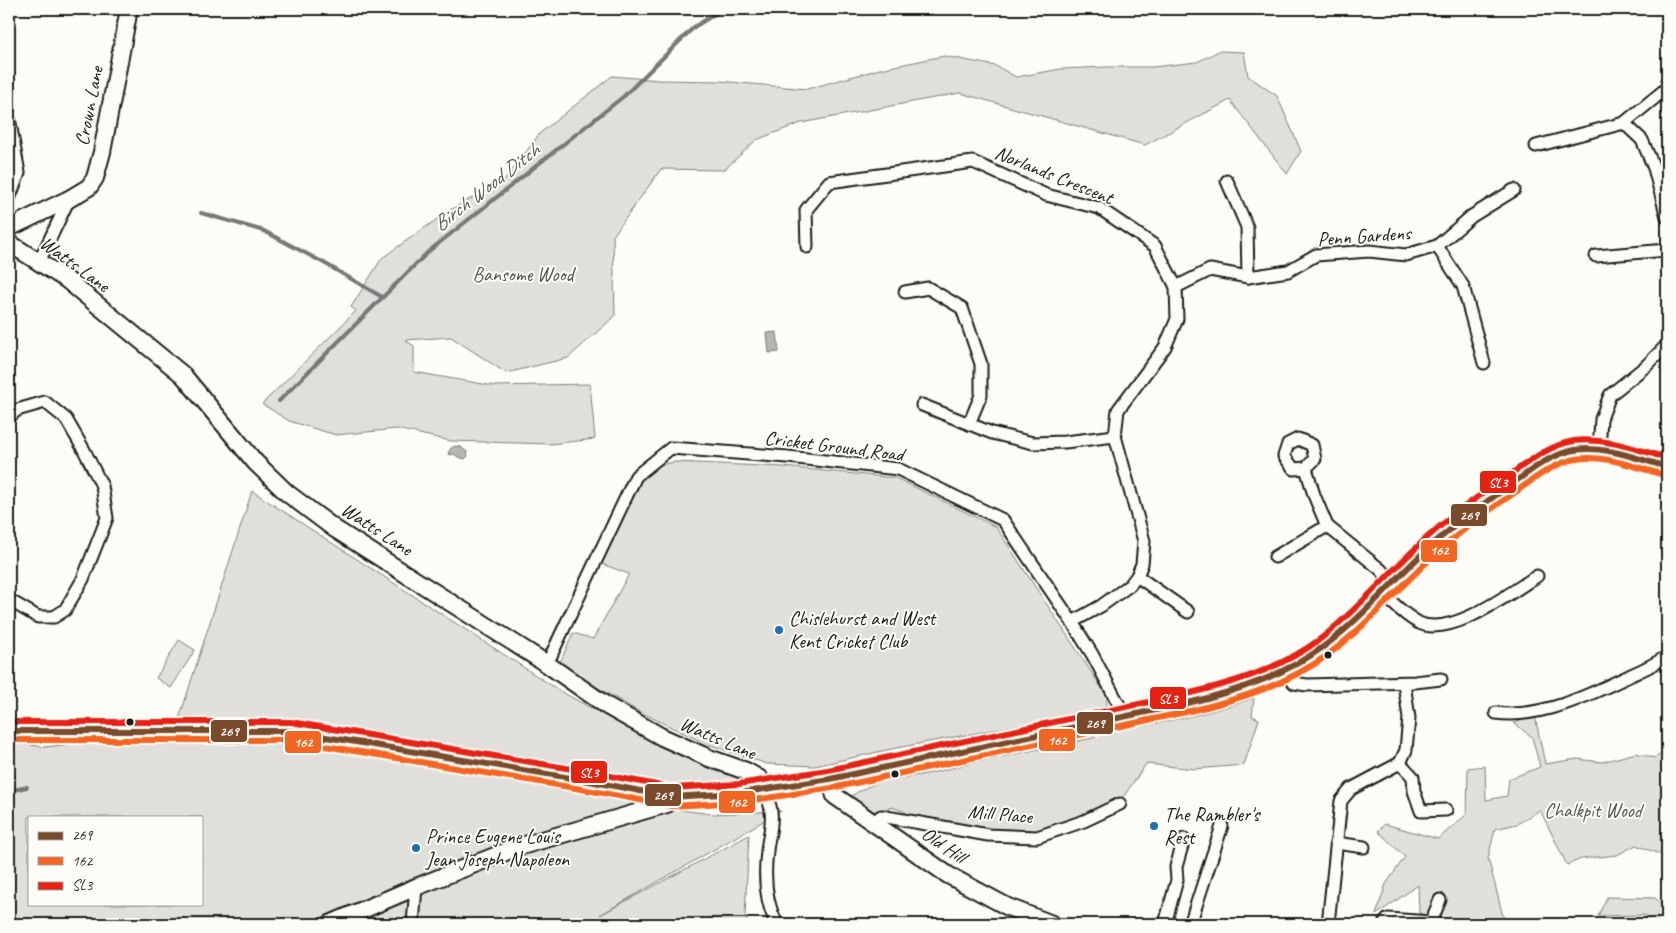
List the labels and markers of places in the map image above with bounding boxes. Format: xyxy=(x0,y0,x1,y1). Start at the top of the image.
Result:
place label: Chislehurst and West Kent Cricket Club xyxy=(789,606,937,654)
marker: Chislehurst and West Kent Cricket Club xyxy=(773,624,785,636)
unlabelled marker xyxy=(1323,650,1333,660)
unlabelled marker xyxy=(125,717,135,727)
unlabelled marker xyxy=(890,769,900,779)
place label: The Rambler's Rest xyxy=(1164,802,1262,850)
marker: The Rambler's Rest xyxy=(1148,820,1160,832)
place label: Prince Eugene Louis Jean Joseph Napoleon xyxy=(425,824,570,872)
marker: Prince Eugene Louis Jean Joseph Napoleon xyxy=(410,842,422,854)

